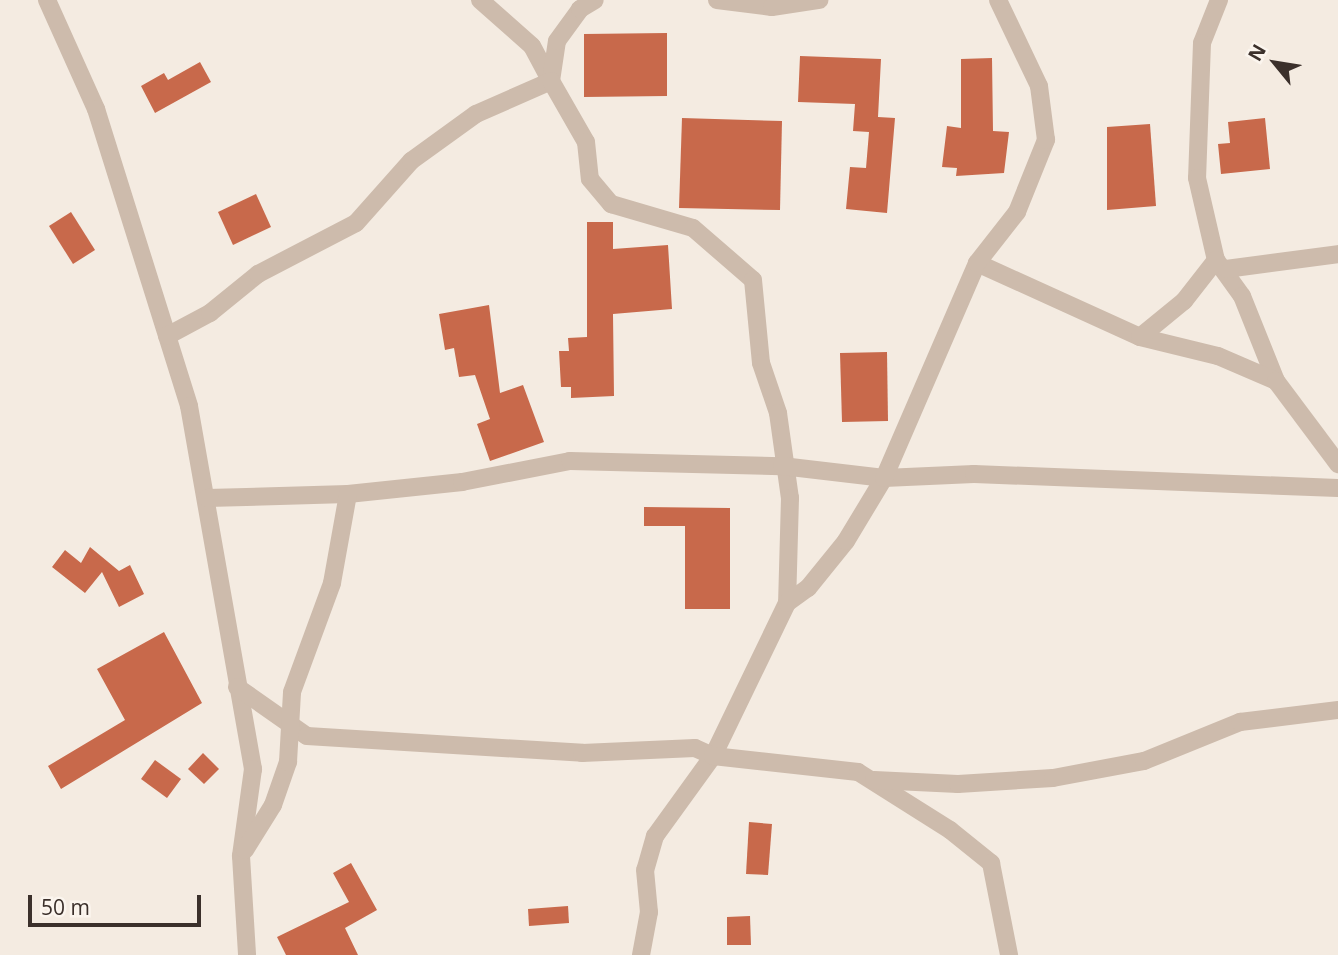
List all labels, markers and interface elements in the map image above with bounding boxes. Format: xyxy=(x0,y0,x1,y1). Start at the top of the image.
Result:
north arrow xyxy=(1240,28,1310,98)
text: N xyxy=(1242,39,1272,66)
scale bar xyxy=(32,881,205,925)
text: 50 m xyxy=(41,893,90,921)

